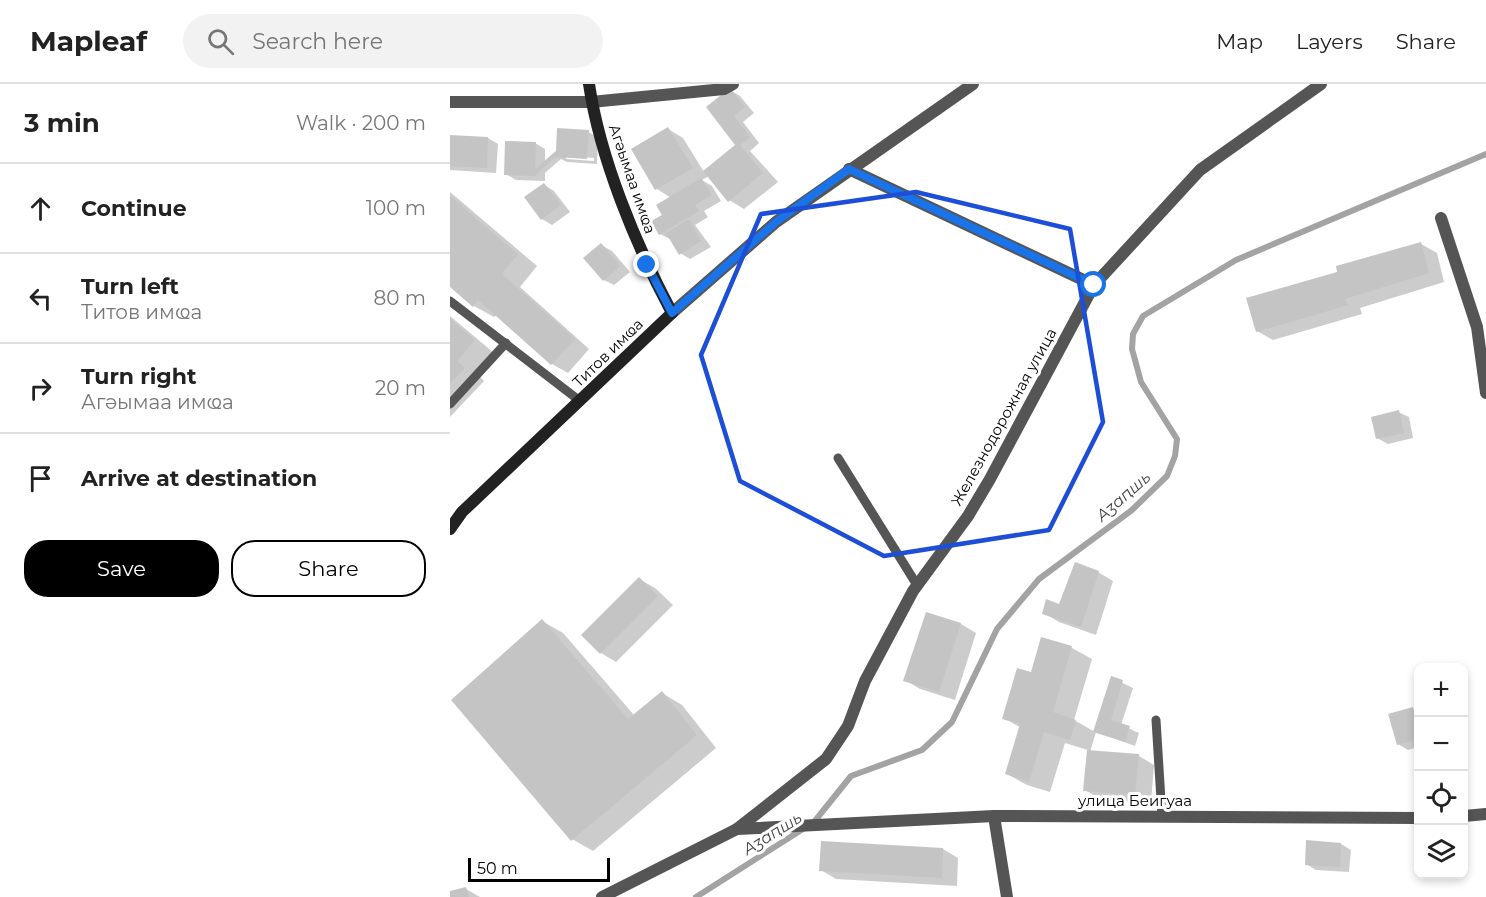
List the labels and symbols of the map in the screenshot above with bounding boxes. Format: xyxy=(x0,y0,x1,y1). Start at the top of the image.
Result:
street label: Агәымаа имҩа xyxy=(605,122,660,236)
route end xyxy=(633,251,659,277)
route start xyxy=(1080,271,1106,297)
street label: Титов имҩа xyxy=(568,314,647,391)
street label: Железнодорожная улица xyxy=(947,325,1060,509)
water label: Аӡаԥшь xyxy=(1091,468,1155,526)
street label: улица Беигуаа xyxy=(1077,791,1192,810)
water label: Аӡаԥшь xyxy=(738,808,805,860)
scale bar xyxy=(468,855,610,882)

